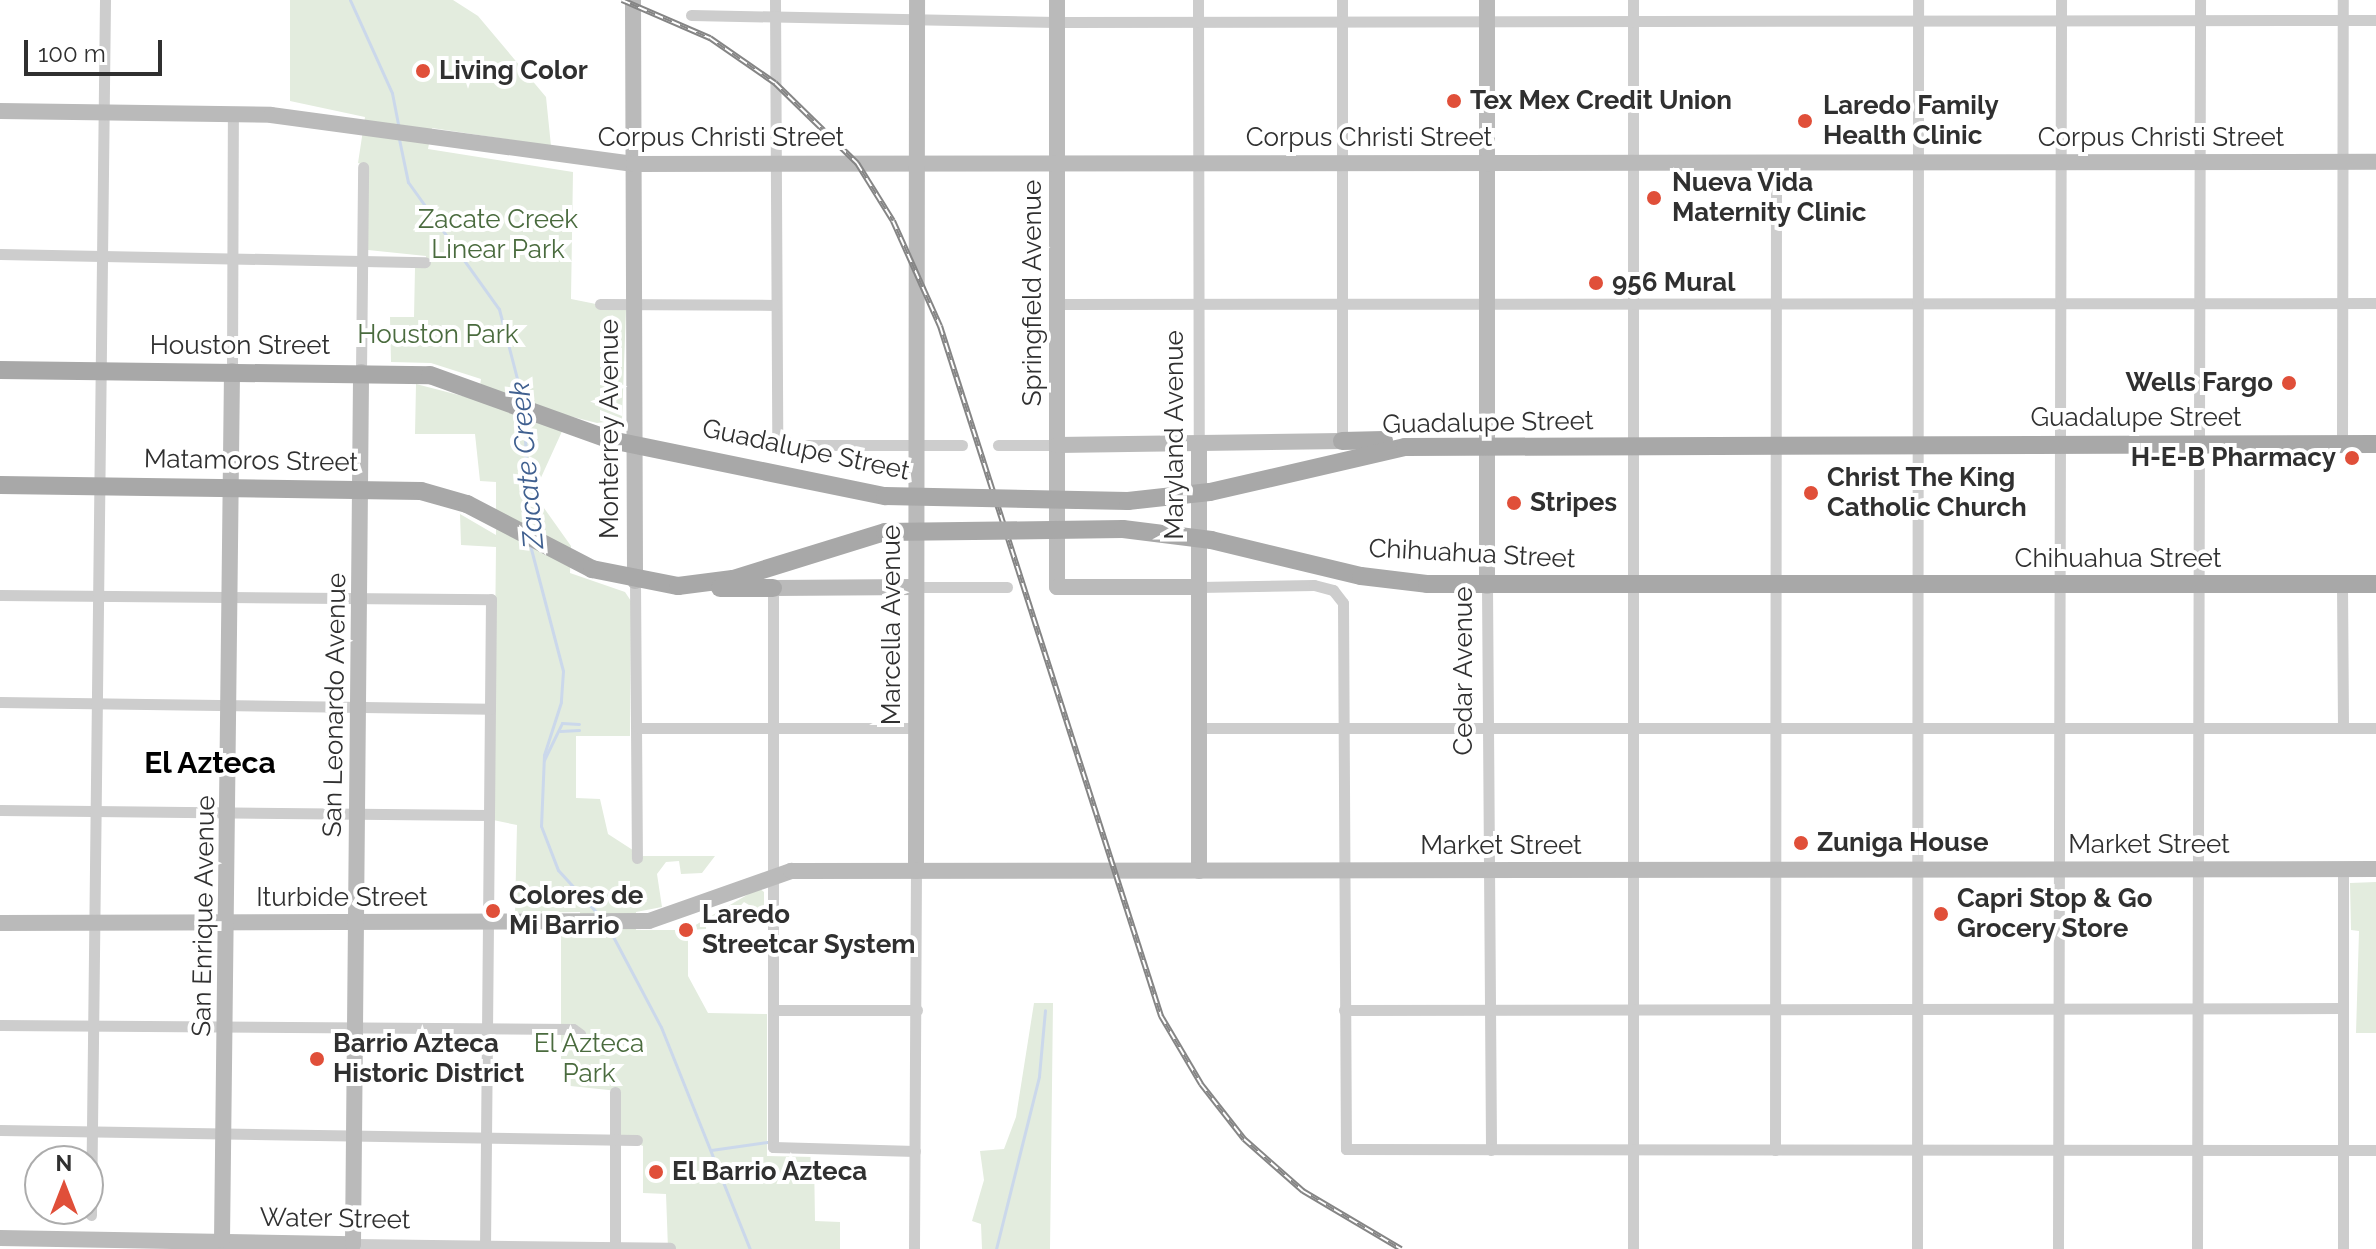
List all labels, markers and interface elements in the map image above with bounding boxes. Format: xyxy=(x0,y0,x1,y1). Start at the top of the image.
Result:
scale bar xyxy=(28,24,166,74)
text: 100 m xyxy=(38,39,106,68)
place label: Living Color xyxy=(439,55,588,87)
marker: Living Color xyxy=(414,62,432,80)
place label: Tex Mex Credit Union xyxy=(1470,85,1732,117)
place label: Laredo Family Health Clinic xyxy=(1823,90,1999,152)
marker: Tex Mex Credit Union xyxy=(1445,92,1463,110)
marker: Laredo Family Health Clinic xyxy=(1794,110,1816,132)
street label: Corpus Christi Street xyxy=(598,122,844,154)
street label: Corpus Christi Street xyxy=(1246,122,1492,154)
street label: Corpus Christi Street xyxy=(2038,122,2284,154)
place label: Nueva Vida Maternity Clinic xyxy=(1672,167,1867,228)
street label: Springfield Avenue xyxy=(1017,179,1049,407)
marker: Nueva Vida Maternity Clinic xyxy=(1643,187,1665,209)
park label: Zacate Creek Linear Park xyxy=(418,204,578,266)
place label: 956 Mural xyxy=(1612,267,1735,299)
marker: 956 Mural xyxy=(1587,274,1605,292)
street label: Monterrey Avenue xyxy=(594,318,626,540)
park label: Houston Park xyxy=(357,319,519,351)
street label: Houston Street xyxy=(150,330,330,362)
street label: Maryland Avenue xyxy=(1159,330,1191,540)
place label: Wells Fargo xyxy=(2125,367,2273,399)
marker: Wells Fargo xyxy=(2280,374,2298,392)
water label: Zacate Creek xyxy=(503,380,551,550)
street label: Guadalupe Street xyxy=(2030,402,2242,434)
street label: Guadalupe Street xyxy=(1382,406,1594,440)
street label: Guadalupe Street xyxy=(700,413,912,487)
place label: H-E-B Pharmacy xyxy=(2131,442,2336,474)
street label: Matamoros Street xyxy=(144,444,358,478)
marker: H-E-B Pharmacy xyxy=(2343,449,2361,467)
place label: Christ The King Catholic Church xyxy=(1827,462,2027,524)
marker: Christ The King Catholic Church xyxy=(1802,484,1820,502)
place label: Stripes xyxy=(1530,487,1617,519)
marker: Stripes xyxy=(1505,494,1523,512)
street label: Marcella Avenue xyxy=(876,524,908,726)
street label: Chihuahua Street xyxy=(1368,533,1576,575)
street label: Chihuahua Street xyxy=(2015,543,2221,575)
street label: San Leonardo Avenue xyxy=(317,572,353,838)
street label: Cedar Avenue xyxy=(1448,586,1480,756)
district label: El Azteca xyxy=(143,745,277,781)
street label: San Enrique Avenue xyxy=(186,795,222,1037)
place label: Zuniga House xyxy=(1817,827,1988,859)
street label: Market Street xyxy=(2068,829,2230,861)
street label: Market Street xyxy=(1420,830,1582,862)
marker: Zuniga House xyxy=(1792,834,1810,852)
place label: Colores de Mi Barrio xyxy=(509,880,643,942)
street label: Iturbide Street xyxy=(256,882,428,914)
place label: Capri Stop & Go Grocery Store xyxy=(1957,883,2152,944)
place label: Laredo Streetcar System xyxy=(702,899,916,960)
marker: Colores de Mi Barrio xyxy=(484,902,502,920)
marker: Capri Stop & Go Grocery Store xyxy=(1932,905,1950,923)
marker: Laredo Streetcar System xyxy=(677,921,695,939)
place label: Barrio Azteca Historic District xyxy=(333,1028,524,1090)
park label: El Azteca Park xyxy=(533,1028,645,1090)
marker: Barrio Azteca Historic District xyxy=(308,1050,326,1068)
north arrow xyxy=(24,1145,104,1225)
text: N xyxy=(56,1150,72,1176)
place label: El Barrio Azteca xyxy=(672,1156,869,1188)
marker: El Barrio Azteca xyxy=(647,1163,665,1181)
street label: Water Street xyxy=(259,1202,411,1236)

